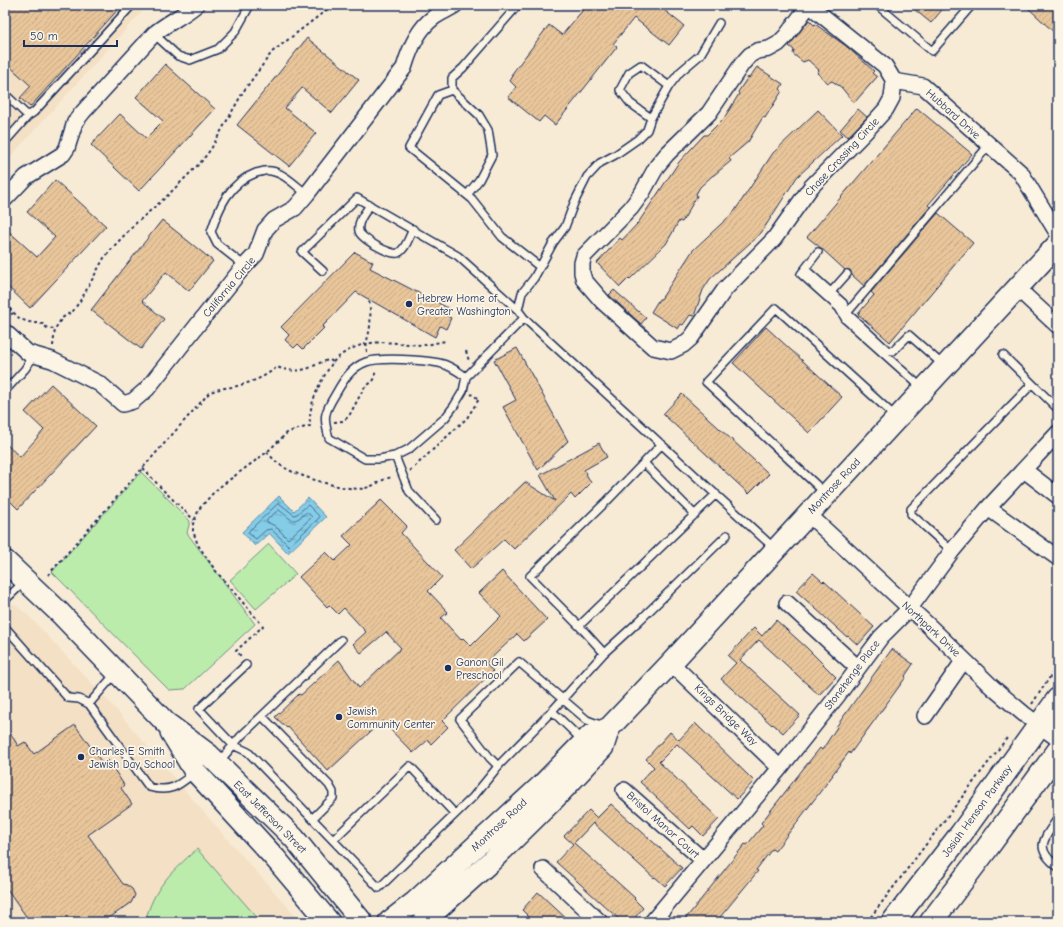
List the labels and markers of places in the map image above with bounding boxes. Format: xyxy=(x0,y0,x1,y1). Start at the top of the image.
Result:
place label: Hebrew Home of Greater Washington xyxy=(417,292,511,318)
marker: Hebrew Home of Greater Washington xyxy=(404,299,414,309)
place label: Ganon Gil Preschool xyxy=(456,656,504,682)
marker: Ganon Gil Preschool xyxy=(443,663,453,673)
place label: Jewish Community Center xyxy=(347,705,435,731)
marker: Jewish Community Center xyxy=(334,712,344,722)
place label: Charles E Smith Jewish Day School xyxy=(89,745,175,771)
marker: Charles E Smith Jewish Day School xyxy=(76,752,86,762)

